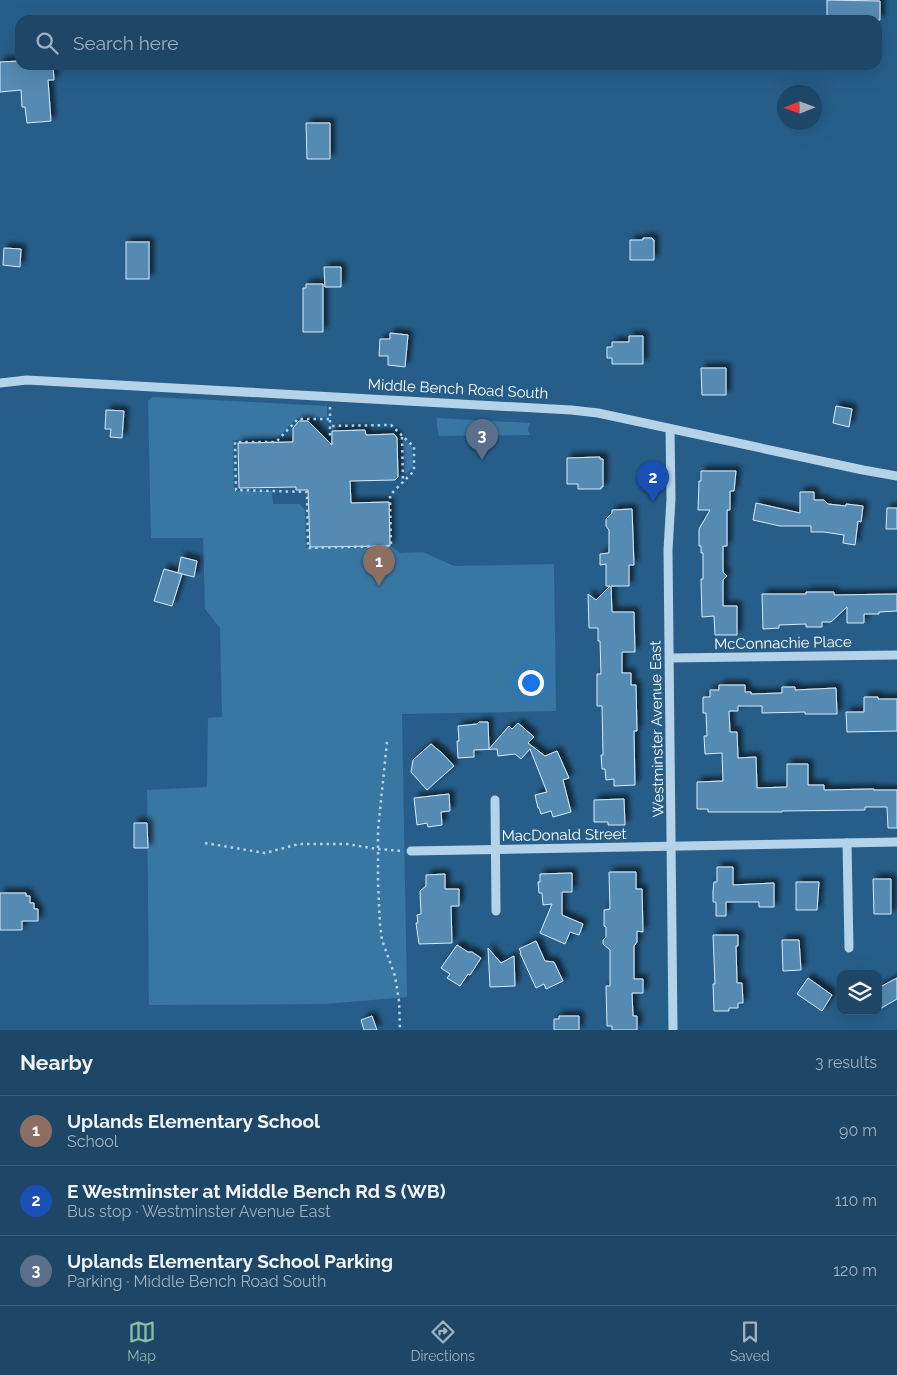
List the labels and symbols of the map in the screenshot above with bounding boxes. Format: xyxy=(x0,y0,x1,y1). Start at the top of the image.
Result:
north arrow xyxy=(777,85,822,130)
street label: Middle Bench Road South xyxy=(367,375,549,403)
pin: 3 xyxy=(466,419,498,460)
pin: 2 xyxy=(637,461,669,502)
pin: 1 xyxy=(363,545,395,586)
street label: McConnachie Place xyxy=(714,633,852,653)
street label: Westminster Avenue East xyxy=(646,640,668,818)
your location xyxy=(518,670,544,696)
street label: MacDonald Street xyxy=(501,825,627,845)

